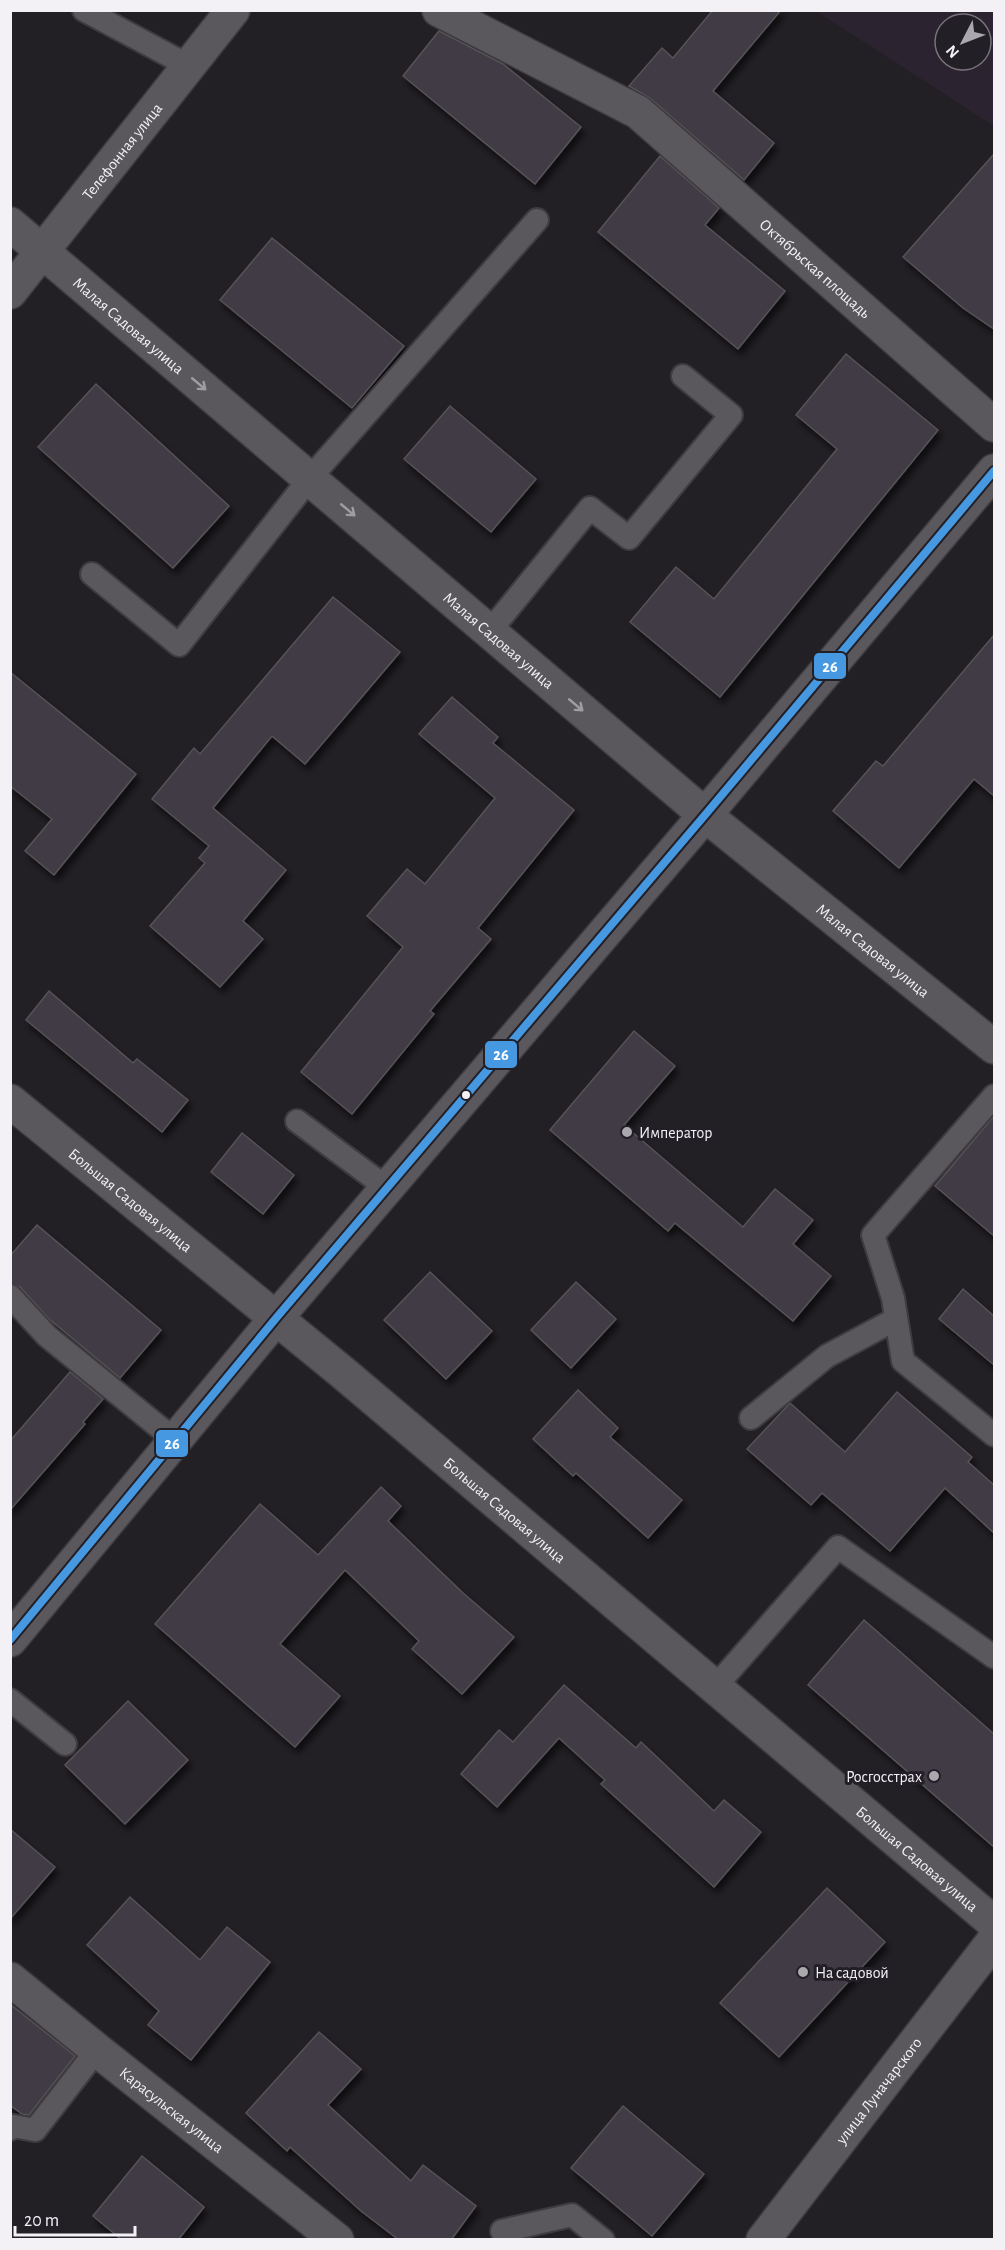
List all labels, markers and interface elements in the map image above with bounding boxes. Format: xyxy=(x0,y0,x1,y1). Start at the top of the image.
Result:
north arrow xyxy=(933,12,993,72)
text: N xyxy=(943,42,962,61)
street label: Телефонная улица xyxy=(79,100,165,203)
street label: Октябрьская площадь xyxy=(756,216,873,322)
street label: Малая Садовая улица xyxy=(70,274,187,377)
one-way arrow xyxy=(191,377,206,391)
one-way arrow xyxy=(340,504,356,517)
street label: Малая Садовая улица xyxy=(440,589,557,692)
line badge: 26 xyxy=(813,652,847,680)
text: 26 xyxy=(822,659,838,675)
one-way arrow xyxy=(568,698,583,712)
street label: Малая Садовая улица xyxy=(813,901,932,1001)
line badge: 26 xyxy=(484,1040,518,1069)
text: 26 xyxy=(493,1047,509,1063)
unlabelled marker xyxy=(460,1089,472,1101)
marker: Император xyxy=(620,1125,634,1139)
place label: Император xyxy=(639,1125,712,1141)
street label: Большая Садовая улица xyxy=(65,1146,195,1255)
line badge: 26 xyxy=(155,1429,189,1458)
text: 26 xyxy=(164,1436,180,1452)
street label: Большая Садовая улица xyxy=(440,1455,568,1566)
place label: Росгосстрах xyxy=(846,1769,922,1785)
marker: Росгосстрах xyxy=(927,1769,941,1783)
street label: Большая Садовая улица xyxy=(853,1803,981,1915)
marker: На садовой xyxy=(796,1965,810,1979)
place label: На садовой xyxy=(815,1965,889,1981)
street label: улица Луначарского xyxy=(833,2035,925,2148)
street label: Карасульская улица xyxy=(116,2064,226,2156)
scale bar xyxy=(15,2199,135,2237)
text: 20 m xyxy=(24,2212,59,2230)

